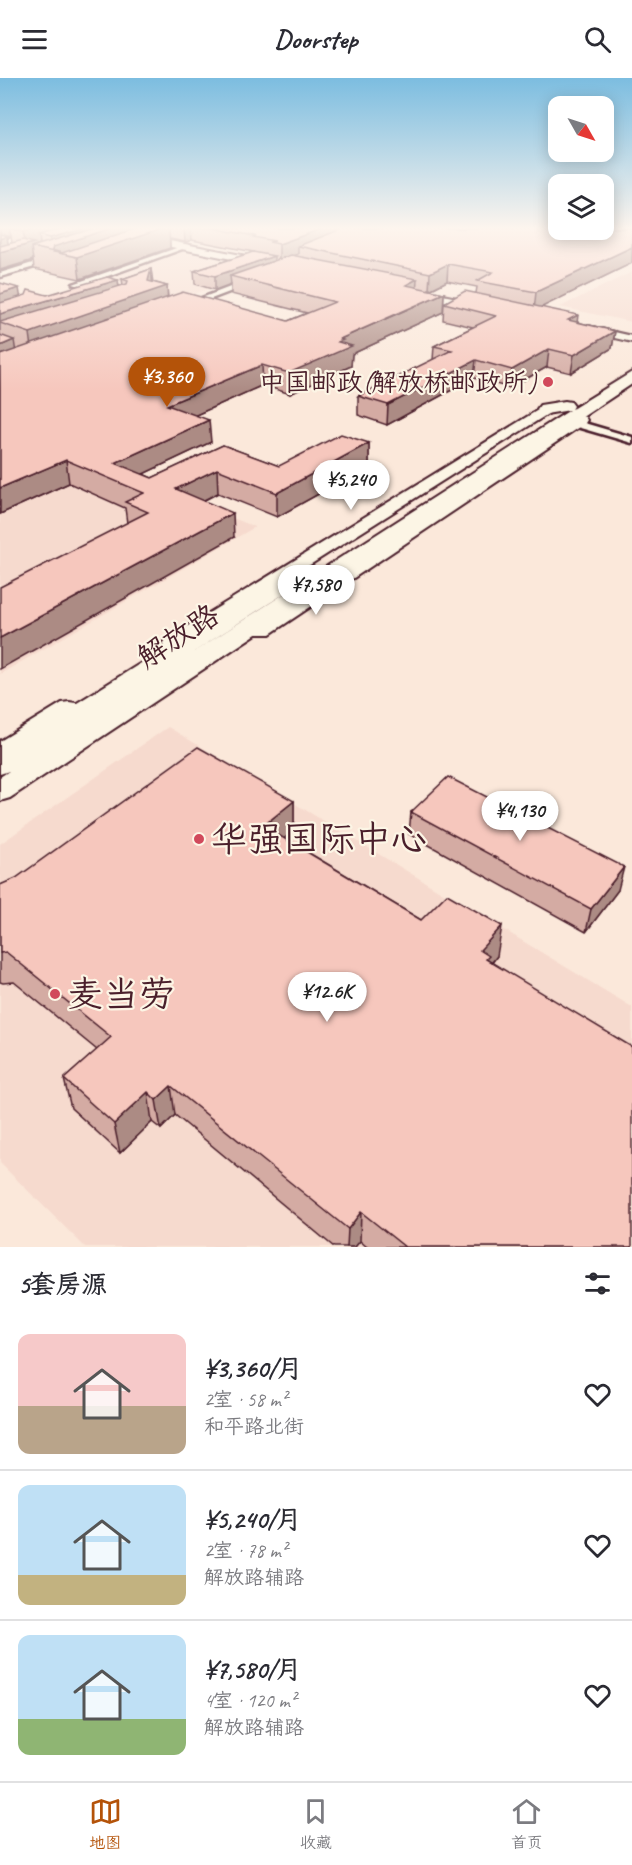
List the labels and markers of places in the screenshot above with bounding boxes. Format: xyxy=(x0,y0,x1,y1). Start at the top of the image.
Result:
pin: ¥3,360 xyxy=(118,357,216,408)
place label: 中国邮政(解放桥邮政所) xyxy=(259,366,537,399)
marker: 中国邮政(解放桥邮政所) xyxy=(541,375,555,389)
pin: ¥5,240 xyxy=(302,460,400,511)
pin: ¥7,580 xyxy=(267,565,365,616)
pin: ¥4,130 xyxy=(471,791,569,842)
place label: 华强国际中心 xyxy=(211,816,427,862)
marker: 华强国际中心 xyxy=(192,832,206,846)
place label: 麦当劳 xyxy=(67,971,175,1017)
pin: ¥12.6K xyxy=(278,972,376,1023)
marker: 麦当劳 xyxy=(48,987,62,1001)

